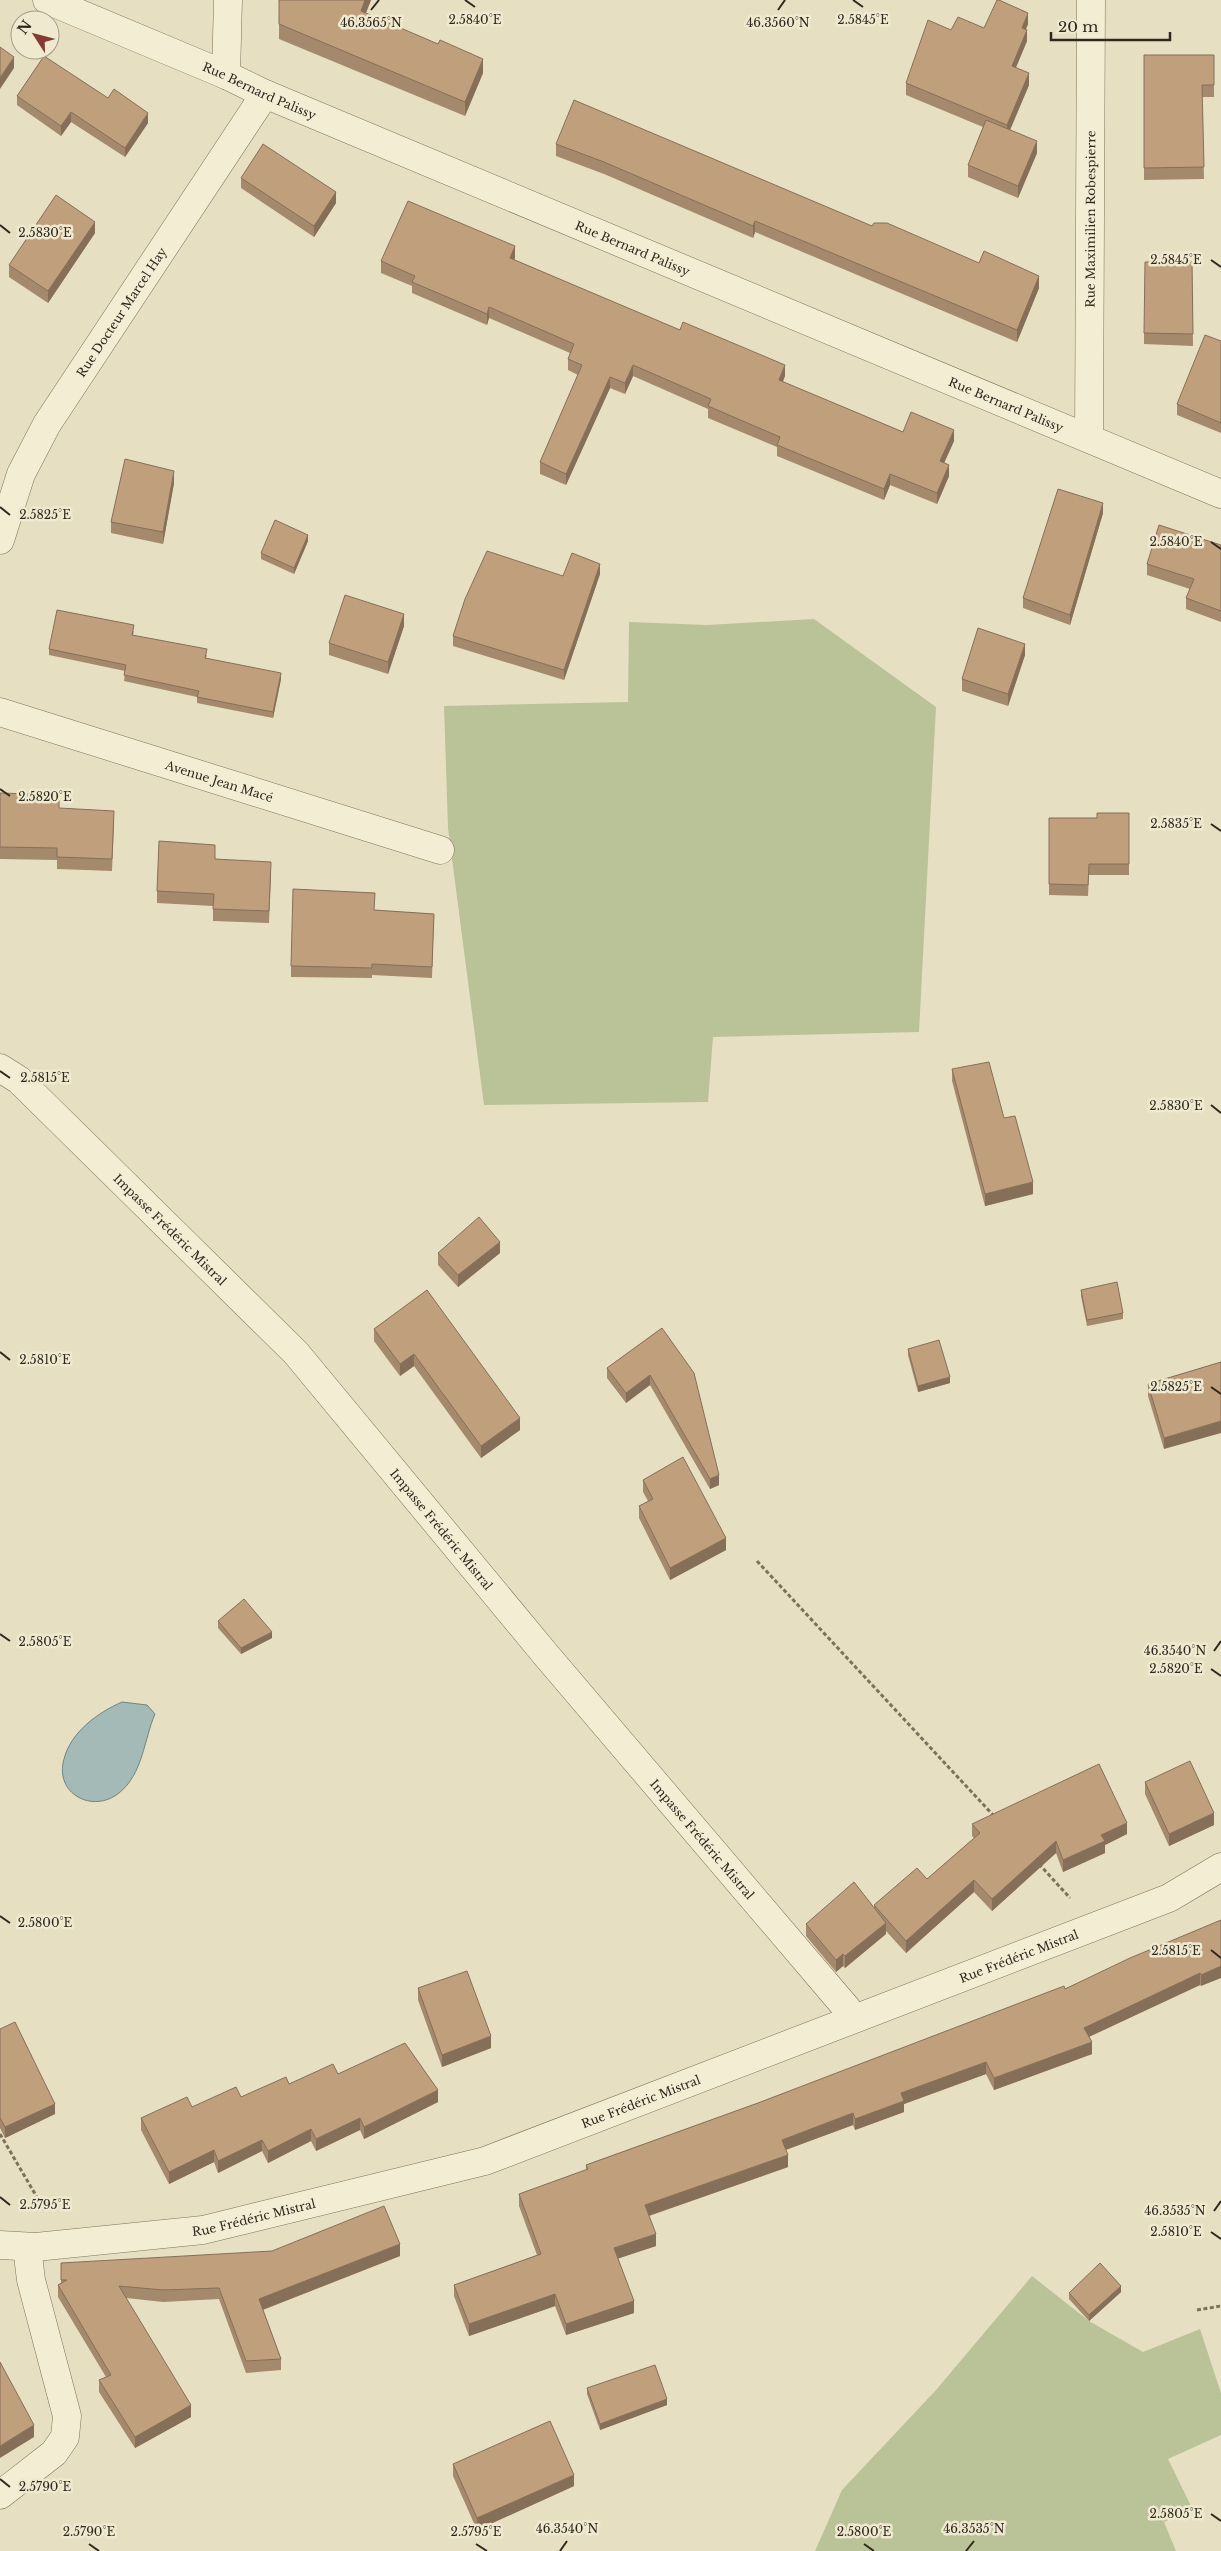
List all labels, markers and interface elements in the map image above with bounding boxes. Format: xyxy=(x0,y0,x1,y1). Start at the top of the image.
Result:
north arrow xyxy=(10,10,60,60)
scale bar xyxy=(1051,10,1170,42)
text: 2.5840°E xyxy=(448,12,502,27)
text: 2.5845°E xyxy=(837,12,889,27)
text: 46.3565°N xyxy=(340,15,402,30)
text: 46.3560°N xyxy=(746,15,810,30)
text: N xyxy=(13,17,36,38)
text: 20 m xyxy=(1058,17,1098,36)
street label: Rue Bernard Palissy xyxy=(200,59,319,122)
street label: Rue Maximilien Robespierre xyxy=(1082,130,1098,308)
street label: Rue Bernard Palissy xyxy=(573,217,693,279)
text: 2.5830°E xyxy=(18,225,72,240)
street label: Rue Docteur Marcel Hay xyxy=(73,244,169,380)
text: 2.5845°E xyxy=(1150,252,1202,267)
street label: Rue Bernard Palissy xyxy=(947,373,1066,435)
text: 2.5825°E xyxy=(19,507,71,522)
text: 2.5840°E xyxy=(1149,534,1203,549)
street label: Avenue Jean Macé xyxy=(163,757,275,805)
text: 2.5820°E xyxy=(18,789,72,804)
text: 2.5835°E xyxy=(1150,816,1202,831)
text: 2.5815°E xyxy=(20,1070,70,1085)
text: 2.5830°E xyxy=(1149,1098,1203,1113)
street label: Impasse Frédéric Mistral xyxy=(111,1170,230,1288)
text: 2.5810°E xyxy=(19,1352,71,1367)
text: 2.5825°E xyxy=(1150,1379,1202,1394)
street label: Impasse Frédéric Mistral xyxy=(387,1466,496,1593)
text: 2.5805°E xyxy=(19,1634,72,1649)
text: 46.3540°N xyxy=(1144,1643,1207,1658)
text: 2.5820°E xyxy=(1149,1661,1203,1676)
street label: Impasse Frédéric Mistral xyxy=(647,1776,758,1902)
text: 2.5800°E xyxy=(18,1915,73,1930)
street label: Rue Frédéric Mistral xyxy=(957,1926,1080,1985)
text: 2.5815°E xyxy=(1151,1943,1201,1958)
street label: Rue Frédéric Mistral xyxy=(579,2071,702,2131)
street label: Rue Frédéric Mistral xyxy=(191,2195,317,2239)
text: 2.5795°E xyxy=(20,2197,71,2212)
text: 46.3535°N xyxy=(1144,2203,1206,2218)
text: 2.5810°E xyxy=(1150,2224,1202,2239)
text: 2.5790°E xyxy=(19,2479,72,2494)
text: 2.5805°E xyxy=(1150,2506,1203,2521)
text: 46.3540°N xyxy=(536,2521,599,2536)
text: 46.3535°N xyxy=(943,2521,1005,2536)
text: 2.5790°E xyxy=(63,2524,116,2539)
text: 2.5795°E xyxy=(451,2524,502,2539)
text: 2.5800°E xyxy=(837,2524,892,2539)

